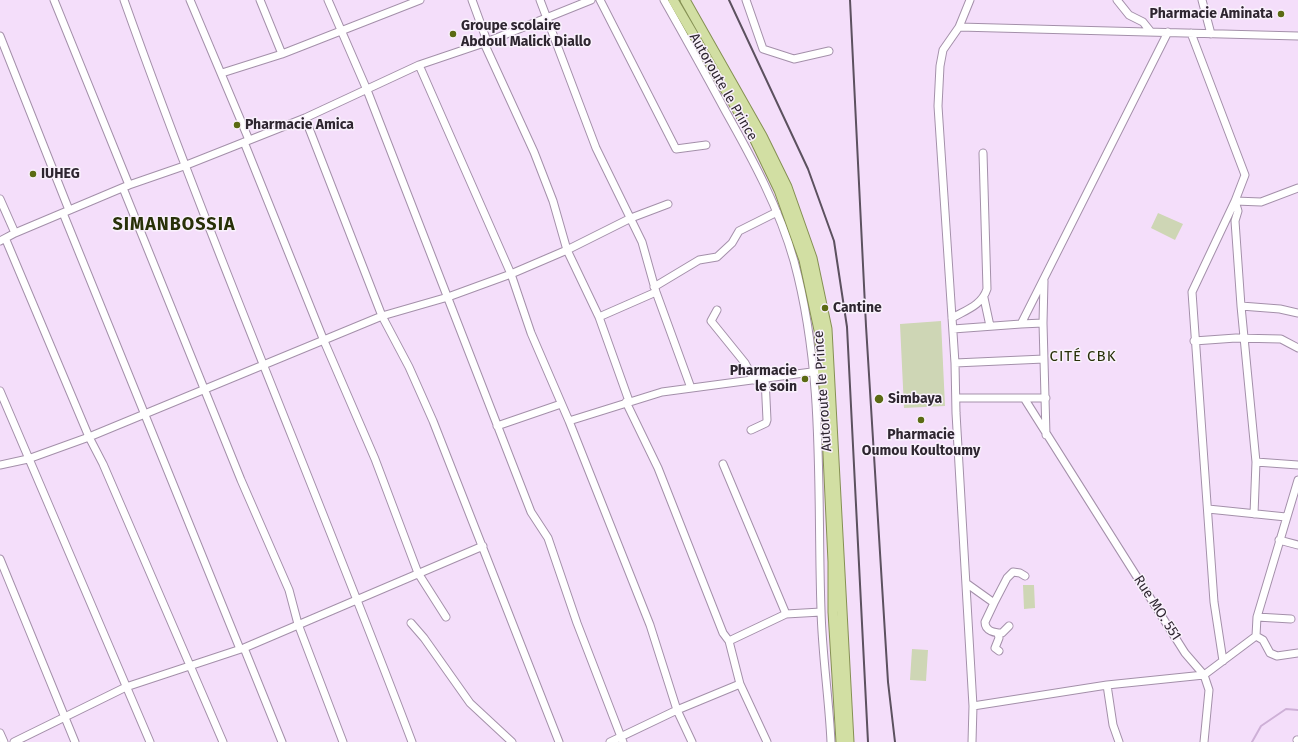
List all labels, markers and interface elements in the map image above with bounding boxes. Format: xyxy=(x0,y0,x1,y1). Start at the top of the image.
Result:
place label: Pharmacie Aminata xyxy=(1150,6,1273,22)
marker: Pharmacie Aminata xyxy=(1276,9,1286,19)
place label: Groupe scolaire Abdoul Malick Diallo xyxy=(461,18,591,50)
marker: Groupe scolaire Abdoul Malick Diallo xyxy=(448,29,458,39)
street label: Autoroute le Prince xyxy=(685,30,761,144)
place label: Pharmacie Amica xyxy=(245,117,354,133)
marker: Pharmacie Amica xyxy=(232,120,242,130)
place label: IUHEG xyxy=(41,166,80,182)
marker: IUHEG xyxy=(28,169,38,179)
district label: SIMANBOSSIA xyxy=(112,214,236,236)
place label: Cantine xyxy=(833,300,882,316)
marker: Cantine xyxy=(820,303,830,313)
street label: Autoroute le Prince xyxy=(810,330,836,452)
district label: CITÉ CBK xyxy=(1050,348,1116,366)
place label: Pharmacie le soin xyxy=(730,363,797,396)
marker: Pharmacie le soin xyxy=(800,374,810,384)
place label: Simbaya xyxy=(888,391,942,407)
marker: Simbaya xyxy=(873,393,885,405)
marker: Pharmacie Oumou Koultoumy xyxy=(916,415,926,425)
place label: Pharmacie Oumou Koultoumy xyxy=(862,427,980,460)
street label: Rue MO. 551 xyxy=(1130,572,1184,644)

